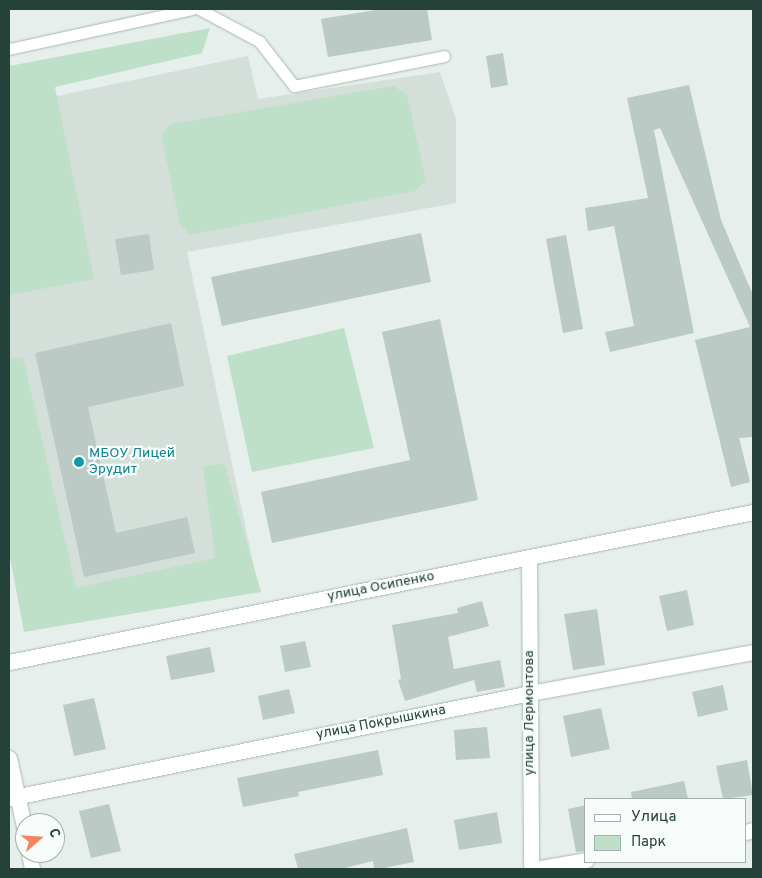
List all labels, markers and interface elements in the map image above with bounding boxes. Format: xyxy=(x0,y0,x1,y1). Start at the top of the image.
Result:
place label: МБОУ Лицей Эрудит xyxy=(89,446,175,478)
marker: МБОУ Лицей Эрудит xyxy=(73,456,85,468)
street label: улица Осипенко xyxy=(326,568,436,606)
street label: улица Лермонтова xyxy=(522,650,538,776)
street label: улица Покрышкина xyxy=(315,702,447,744)
legend xyxy=(584,798,747,863)
text: Улица xyxy=(631,808,676,827)
north arrow xyxy=(15,813,65,863)
text: С xyxy=(44,826,63,840)
text: Парк xyxy=(631,833,666,852)

